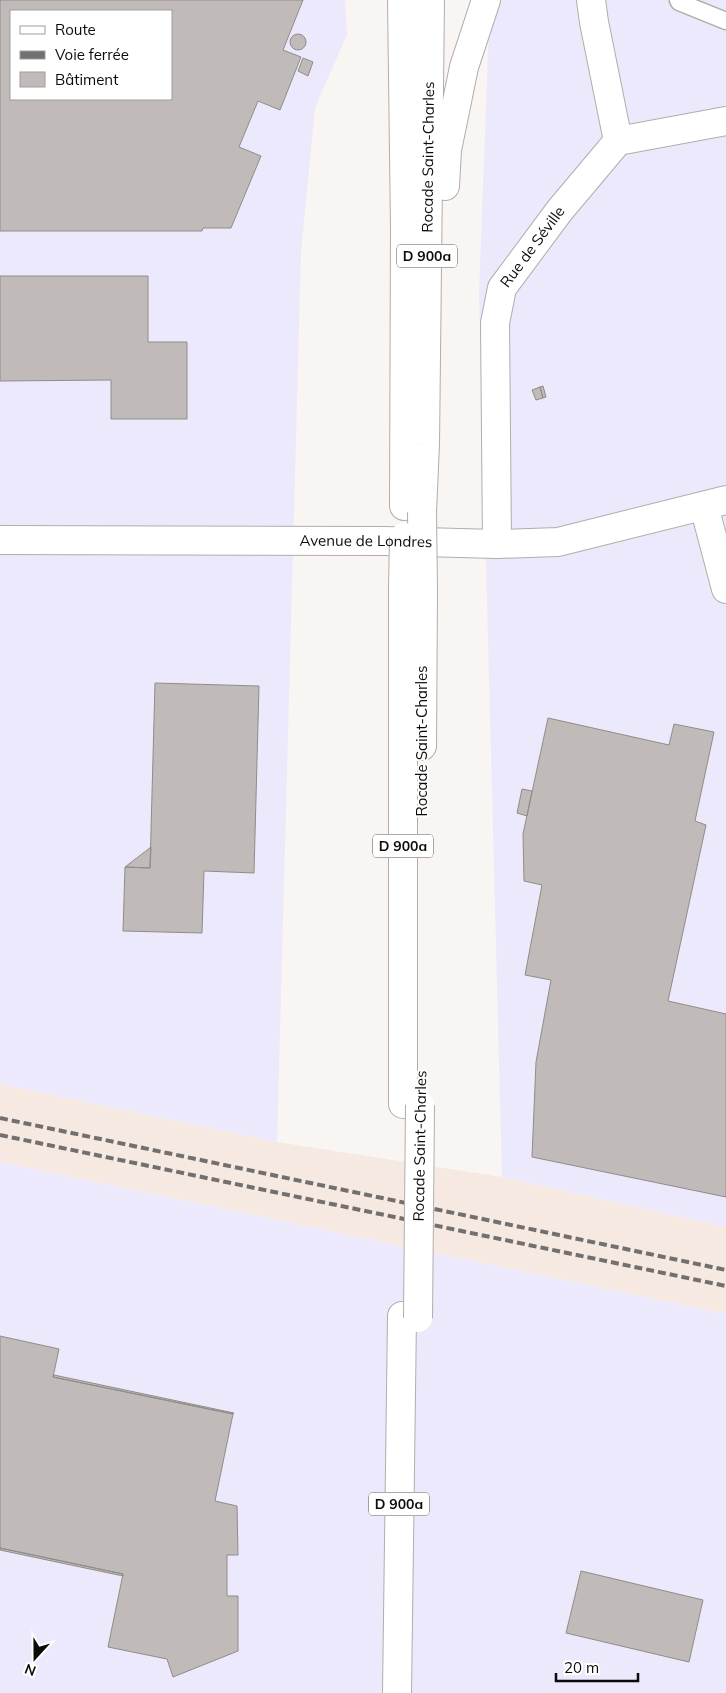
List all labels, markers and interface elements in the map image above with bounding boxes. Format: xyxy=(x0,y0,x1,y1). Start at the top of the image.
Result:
legend xyxy=(10,10,172,100)
text: Route xyxy=(55,20,96,39)
text: Voie ferrée xyxy=(55,45,129,64)
text: Bâtiment xyxy=(55,70,118,89)
street label: Rocade Saint-Charles xyxy=(417,81,438,233)
street label: Rue de Séville xyxy=(496,202,569,291)
road number: D 900a xyxy=(397,245,457,268)
street label: Avenue de Londres xyxy=(300,531,433,551)
street label: Rocade Saint-Charles xyxy=(412,665,431,817)
road number: D 900a xyxy=(373,834,433,858)
street label: Rocade Saint-Charles xyxy=(409,1070,430,1222)
road number: D 900a xyxy=(369,1492,429,1516)
north arrow xyxy=(10,1633,60,1683)
scale bar xyxy=(556,1650,638,1682)
text: 20 m xyxy=(564,1658,599,1677)
text: N xyxy=(22,1660,39,1680)

